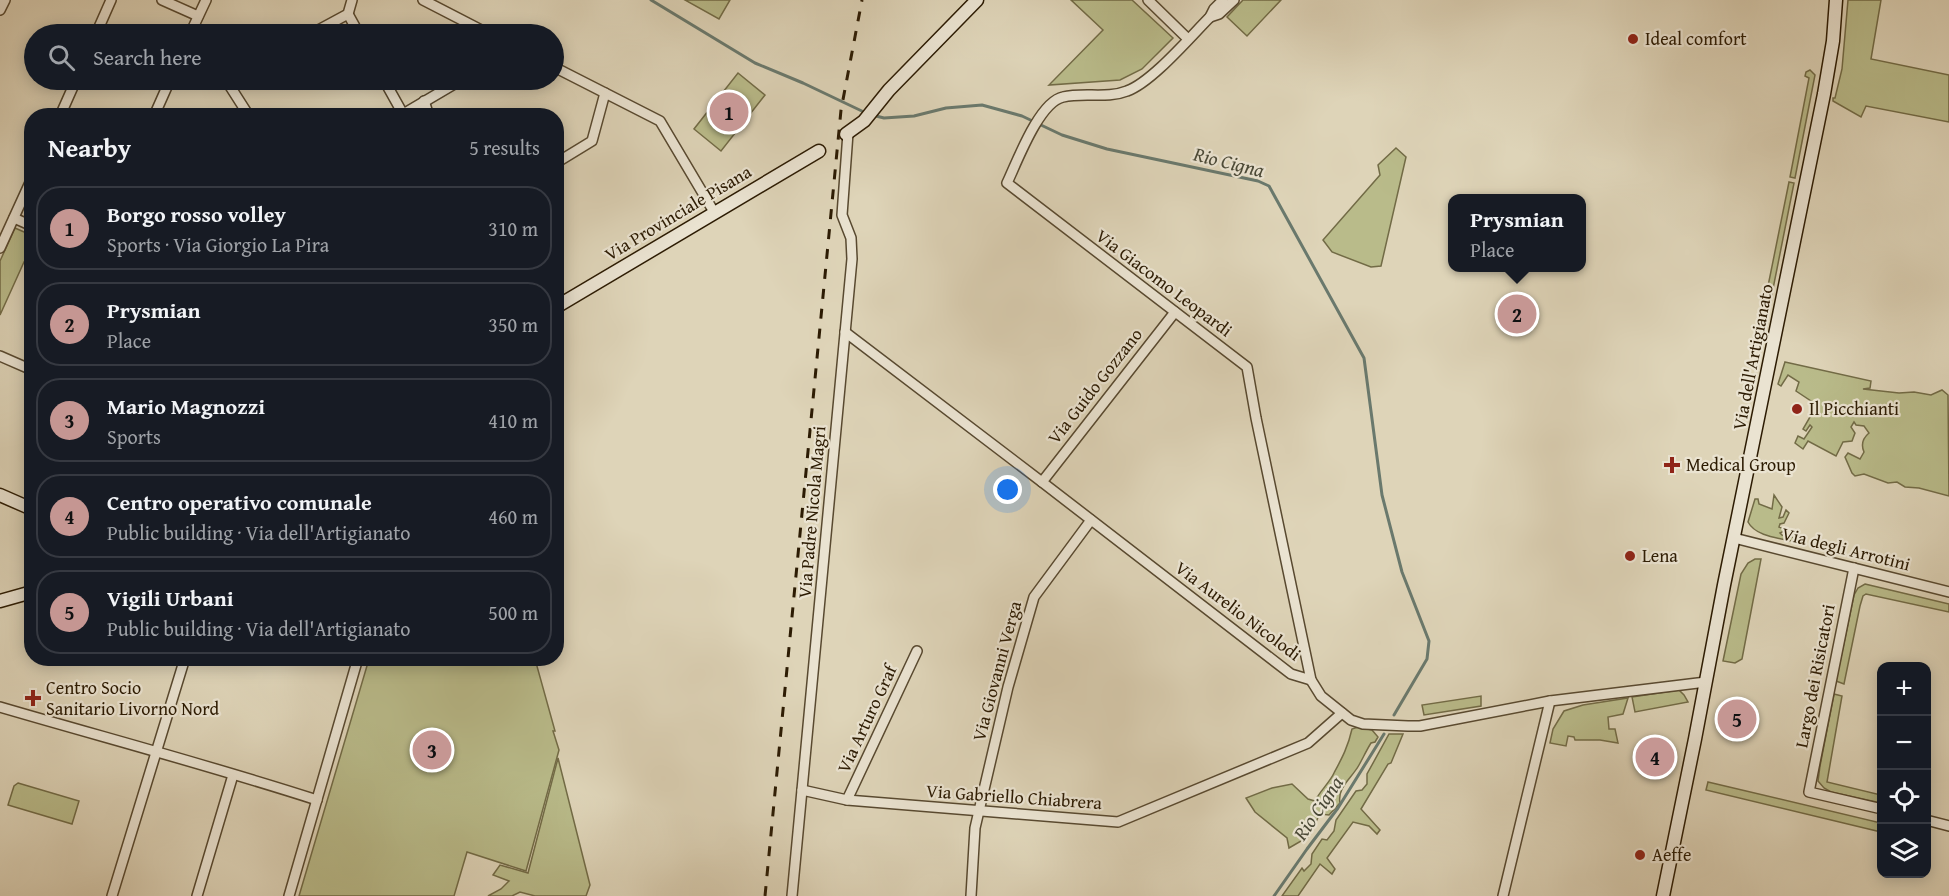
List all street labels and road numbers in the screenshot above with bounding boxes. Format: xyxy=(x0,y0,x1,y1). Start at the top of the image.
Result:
street label: Via Provinciale Pisana xyxy=(599,158,757,267)
street label: Via Giacomo Leopardi xyxy=(1090,222,1238,343)
street label: Via dell'Artigianato xyxy=(1725,281,1780,432)
street label: Via Guido Gozzano xyxy=(1041,322,1149,449)
street label: Via Padre Nicola Magri xyxy=(791,425,832,599)
street label: Via degli Arrotini xyxy=(1779,519,1913,578)
street label: Via Aurelio Nicolodi xyxy=(1170,554,1307,667)
street label: Via Giovanni Verga xyxy=(965,597,1028,744)
street label: Largo dei Risicatori xyxy=(1787,602,1842,750)
street label: Via Arturo Graf xyxy=(830,658,904,777)
street label: Via Gabriello Chiabrera xyxy=(925,777,1103,816)

